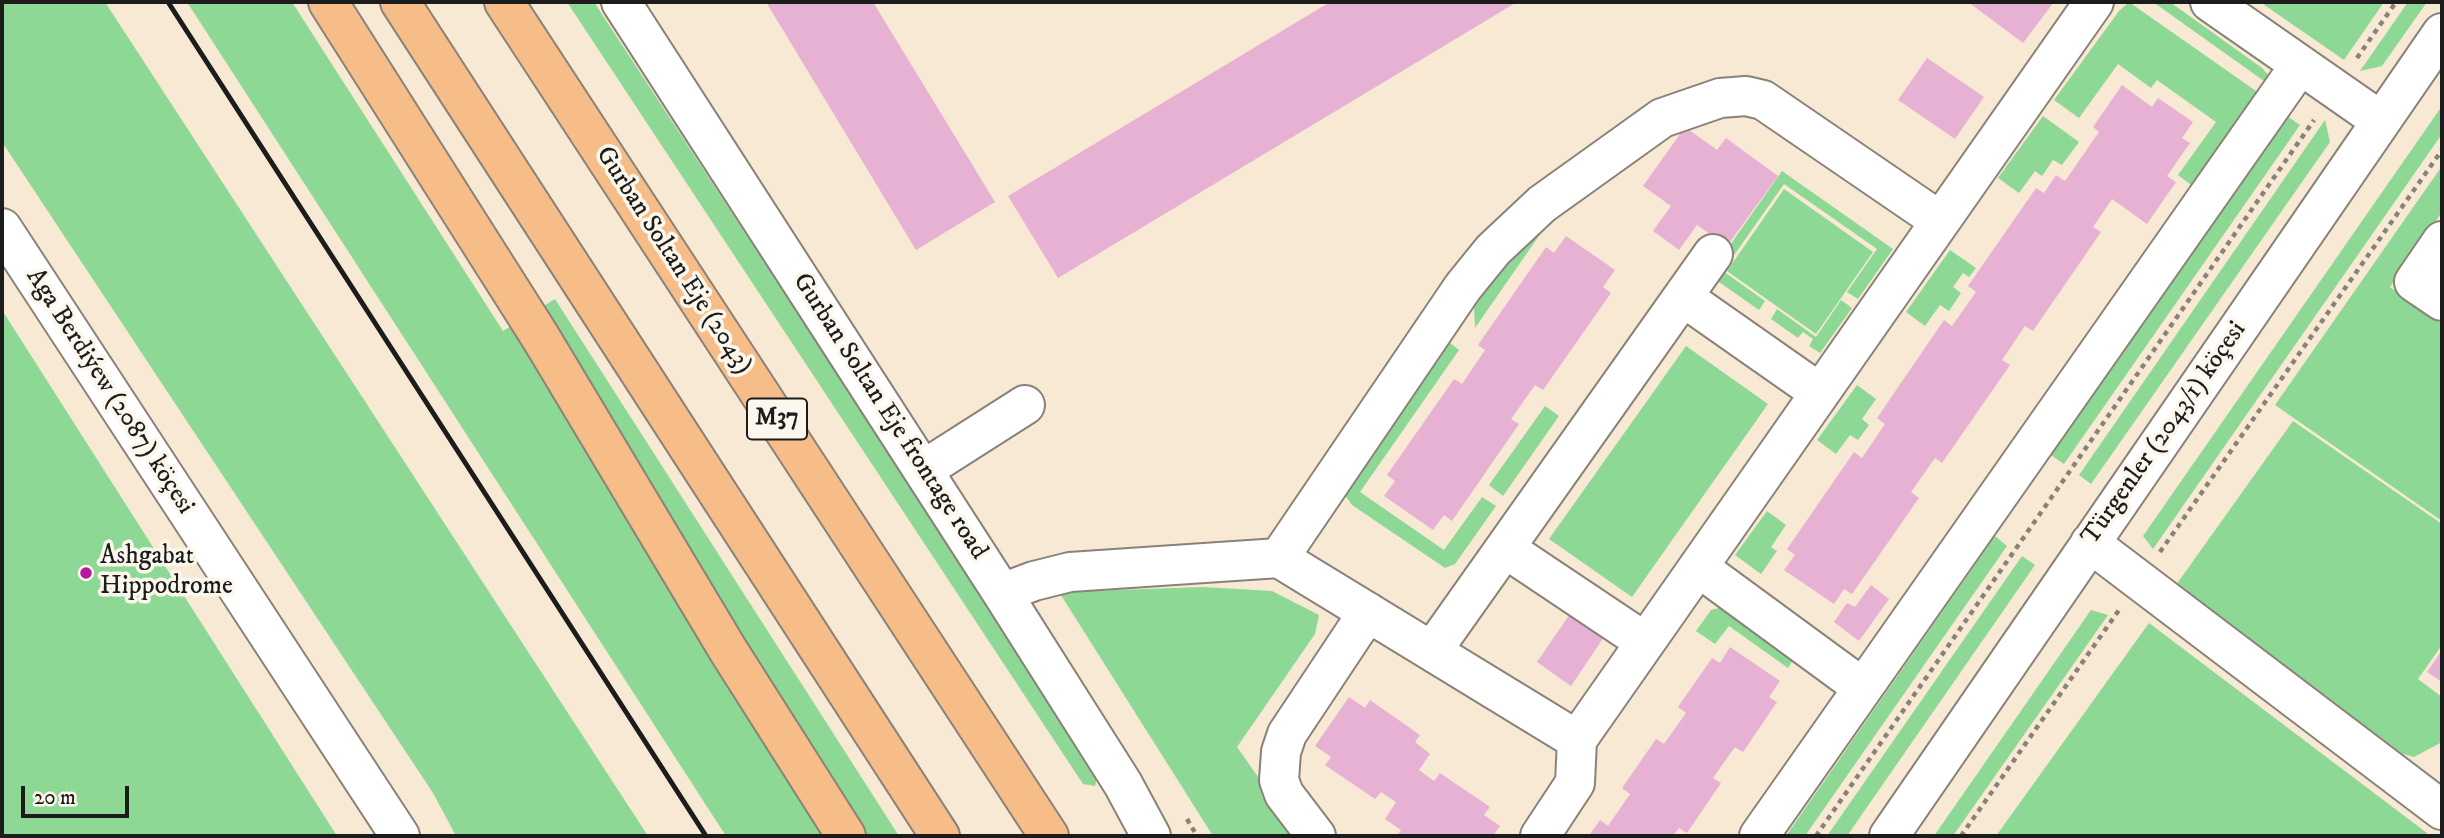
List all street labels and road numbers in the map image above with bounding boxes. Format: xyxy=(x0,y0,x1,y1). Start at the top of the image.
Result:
street label: Gurban Soltan Eje (2043) xyxy=(588,141,758,381)
street label: Aga Berdiýew (2087) köçesi xyxy=(18,263,200,521)
street label: Gurban Soltan Eje frontage road xyxy=(785,268,993,566)
street label: Türgenler (2043/1) köçesi xyxy=(2076,316,2254,552)
road number: M37 xyxy=(747,398,807,440)

